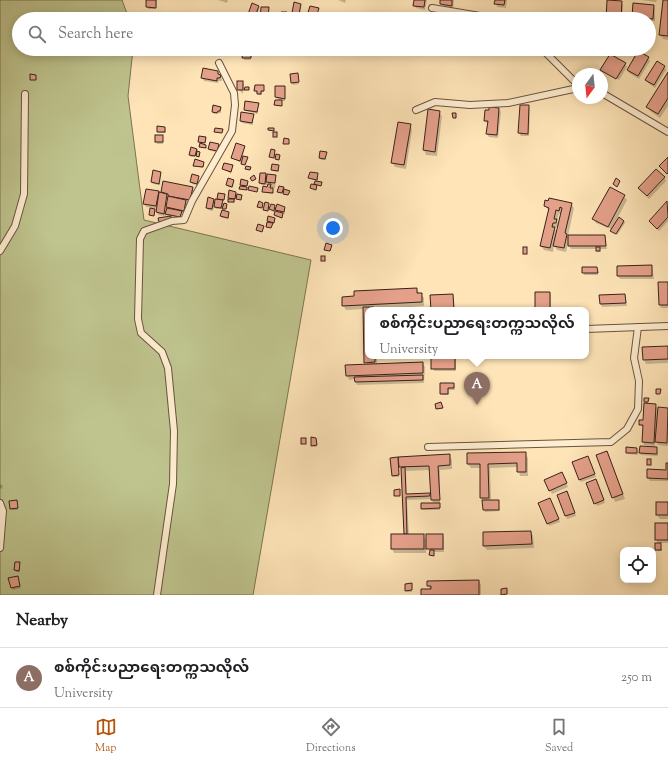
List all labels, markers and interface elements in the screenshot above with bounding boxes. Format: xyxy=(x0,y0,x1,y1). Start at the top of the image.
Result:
search box xyxy=(12,12,656,56)
icon: search xyxy=(26,23,48,45)
text: Search here xyxy=(58,24,133,45)
north arrow xyxy=(572,68,608,104)
your location xyxy=(323,218,343,238)
popup xyxy=(365,307,589,359)
text: စစ်ကိုင်းပညာရေးတက္ကသလိုလ် xyxy=(379,314,575,335)
text: University xyxy=(379,341,438,359)
pin: A xyxy=(464,372,490,405)
map controls xyxy=(620,547,656,583)
button: locate xyxy=(620,547,656,583)
text: Nearby xyxy=(16,609,68,633)
text: စစ်ကိုင်းပညာရေးတက္ကသလိုလ် xyxy=(54,658,249,679)
text: A xyxy=(24,669,34,687)
text: 250 m xyxy=(621,669,652,687)
text: University xyxy=(54,685,113,703)
tab: Map xyxy=(95,716,117,756)
tab: Directions xyxy=(306,716,356,756)
tab: Saved xyxy=(545,716,573,756)

